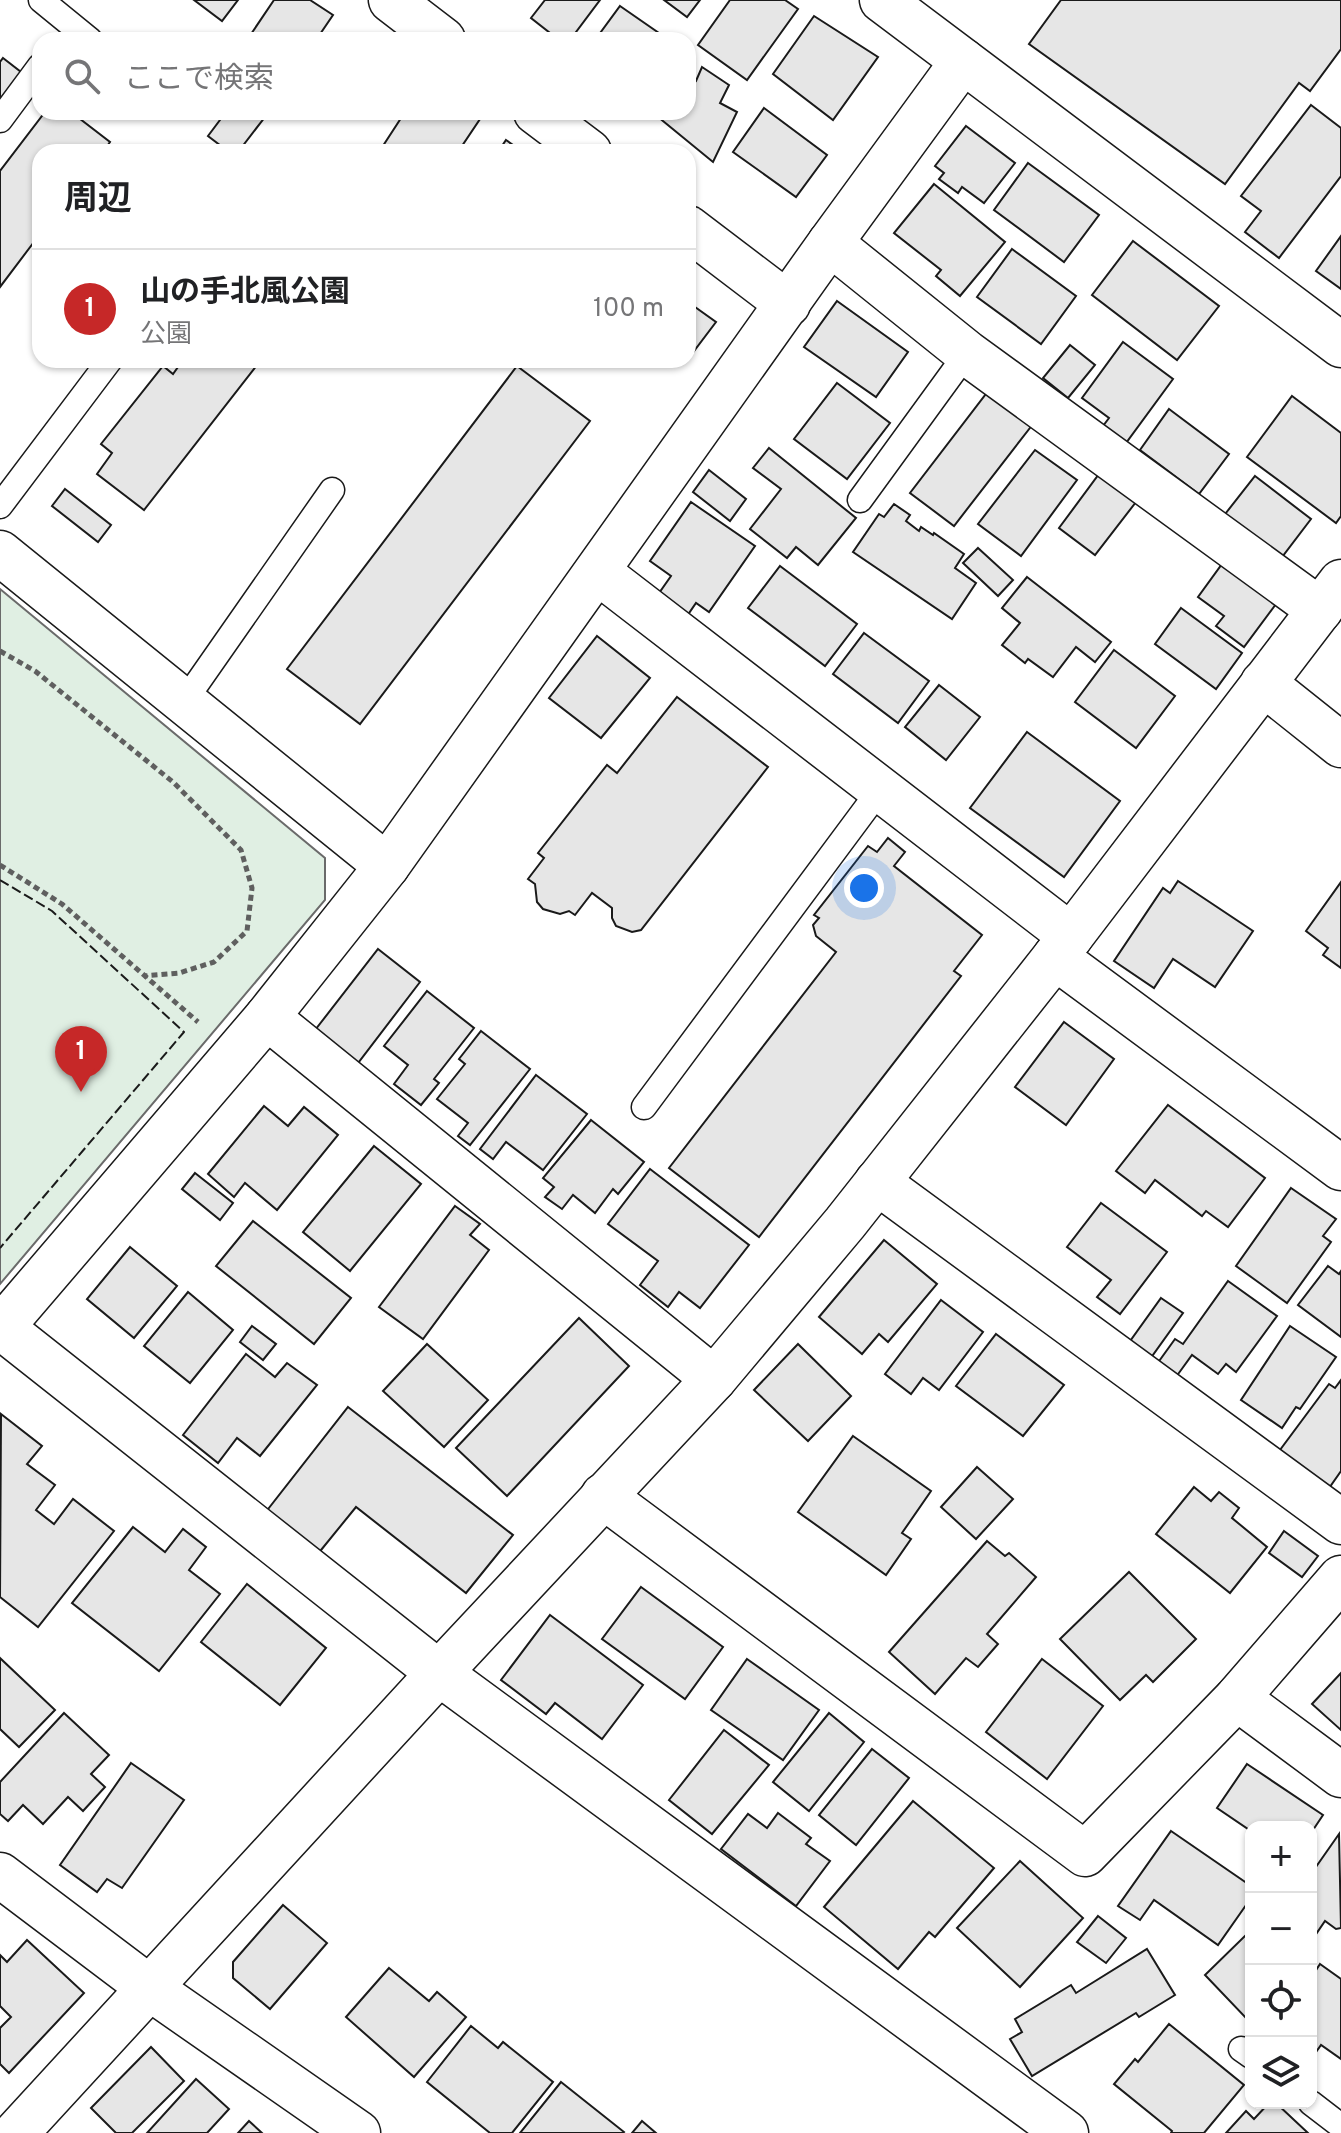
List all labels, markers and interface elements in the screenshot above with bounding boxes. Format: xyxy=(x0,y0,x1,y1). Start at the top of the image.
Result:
search box xyxy=(32,32,696,120)
icon: search xyxy=(60,54,104,98)
text: ここで検索 xyxy=(124,62,274,99)
text: 周辺 xyxy=(64,179,132,222)
text: 山の手北風公園 xyxy=(140,275,350,312)
text: 1 xyxy=(85,293,95,326)
text: 100 m xyxy=(593,293,664,326)
text: 公園 xyxy=(140,319,192,352)
your location xyxy=(844,868,884,908)
pin: 1 xyxy=(55,1026,107,1092)
map controls xyxy=(1245,1821,1317,2109)
button: + xyxy=(1245,1821,1317,1893)
button: − xyxy=(1245,1893,1317,1965)
button: locate xyxy=(1245,1965,1317,2037)
button: layers xyxy=(1245,2037,1317,2109)

